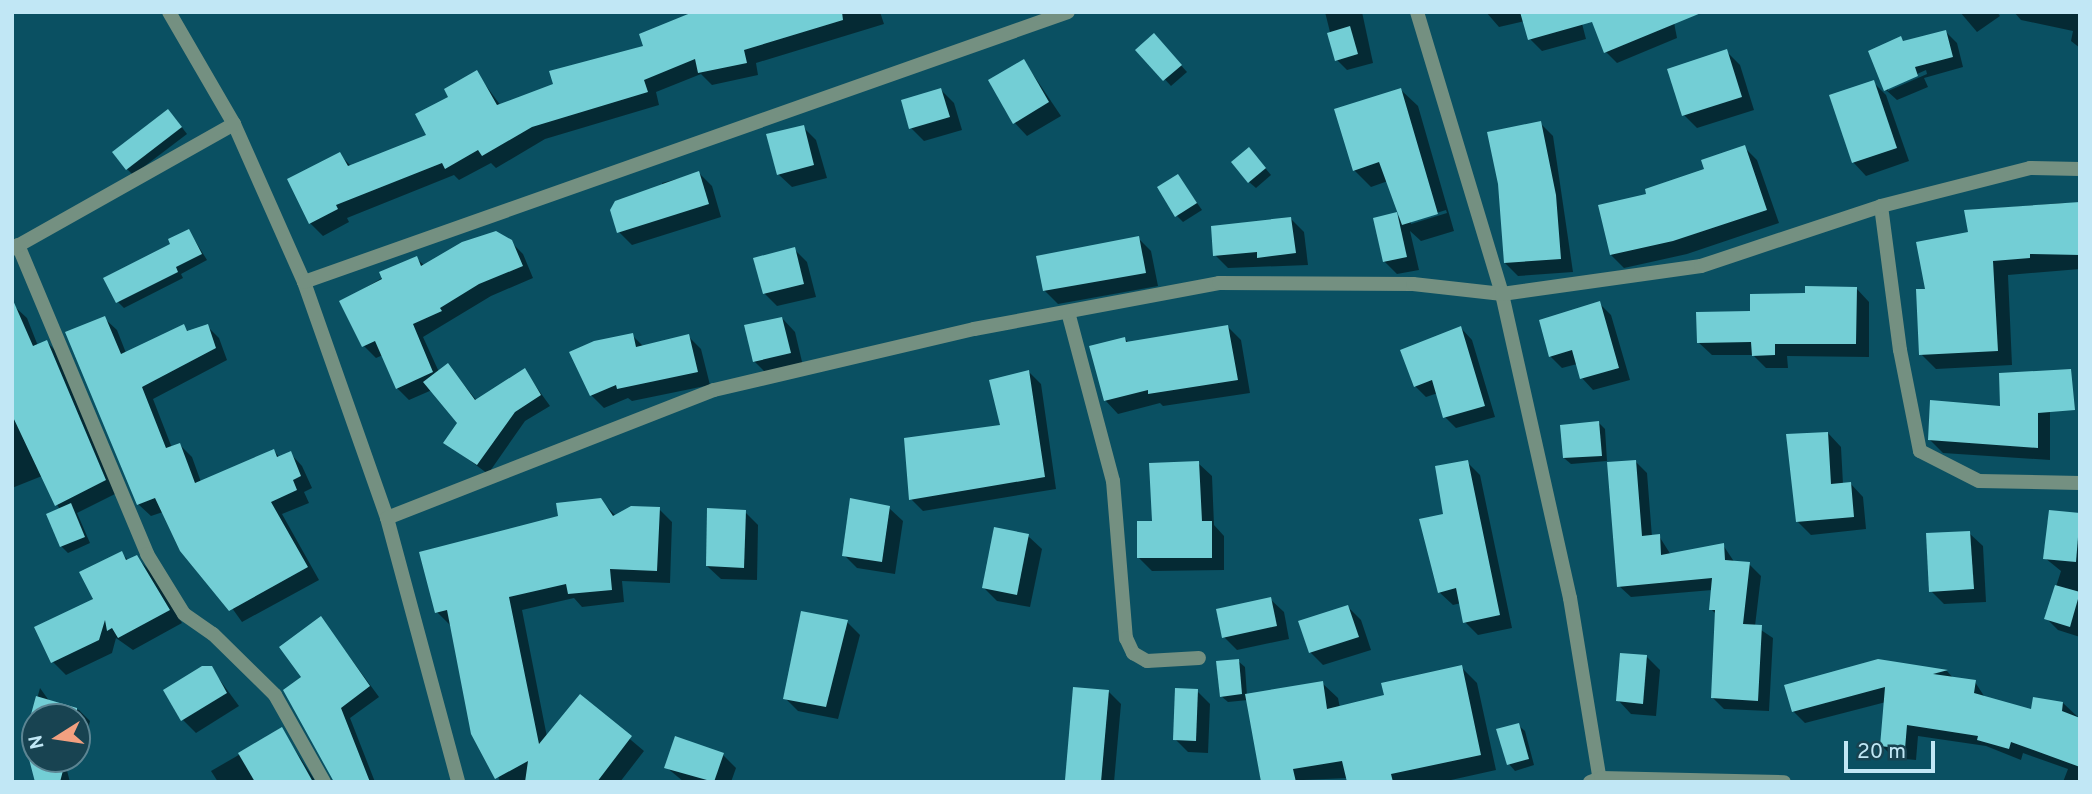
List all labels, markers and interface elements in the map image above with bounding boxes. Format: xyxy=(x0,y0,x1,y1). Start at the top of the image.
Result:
north arrow xyxy=(21,703,91,773)
scale bar xyxy=(1847,728,1938,772)
text: N xyxy=(24,733,51,751)
text: 20 m xyxy=(1857,739,1906,766)

